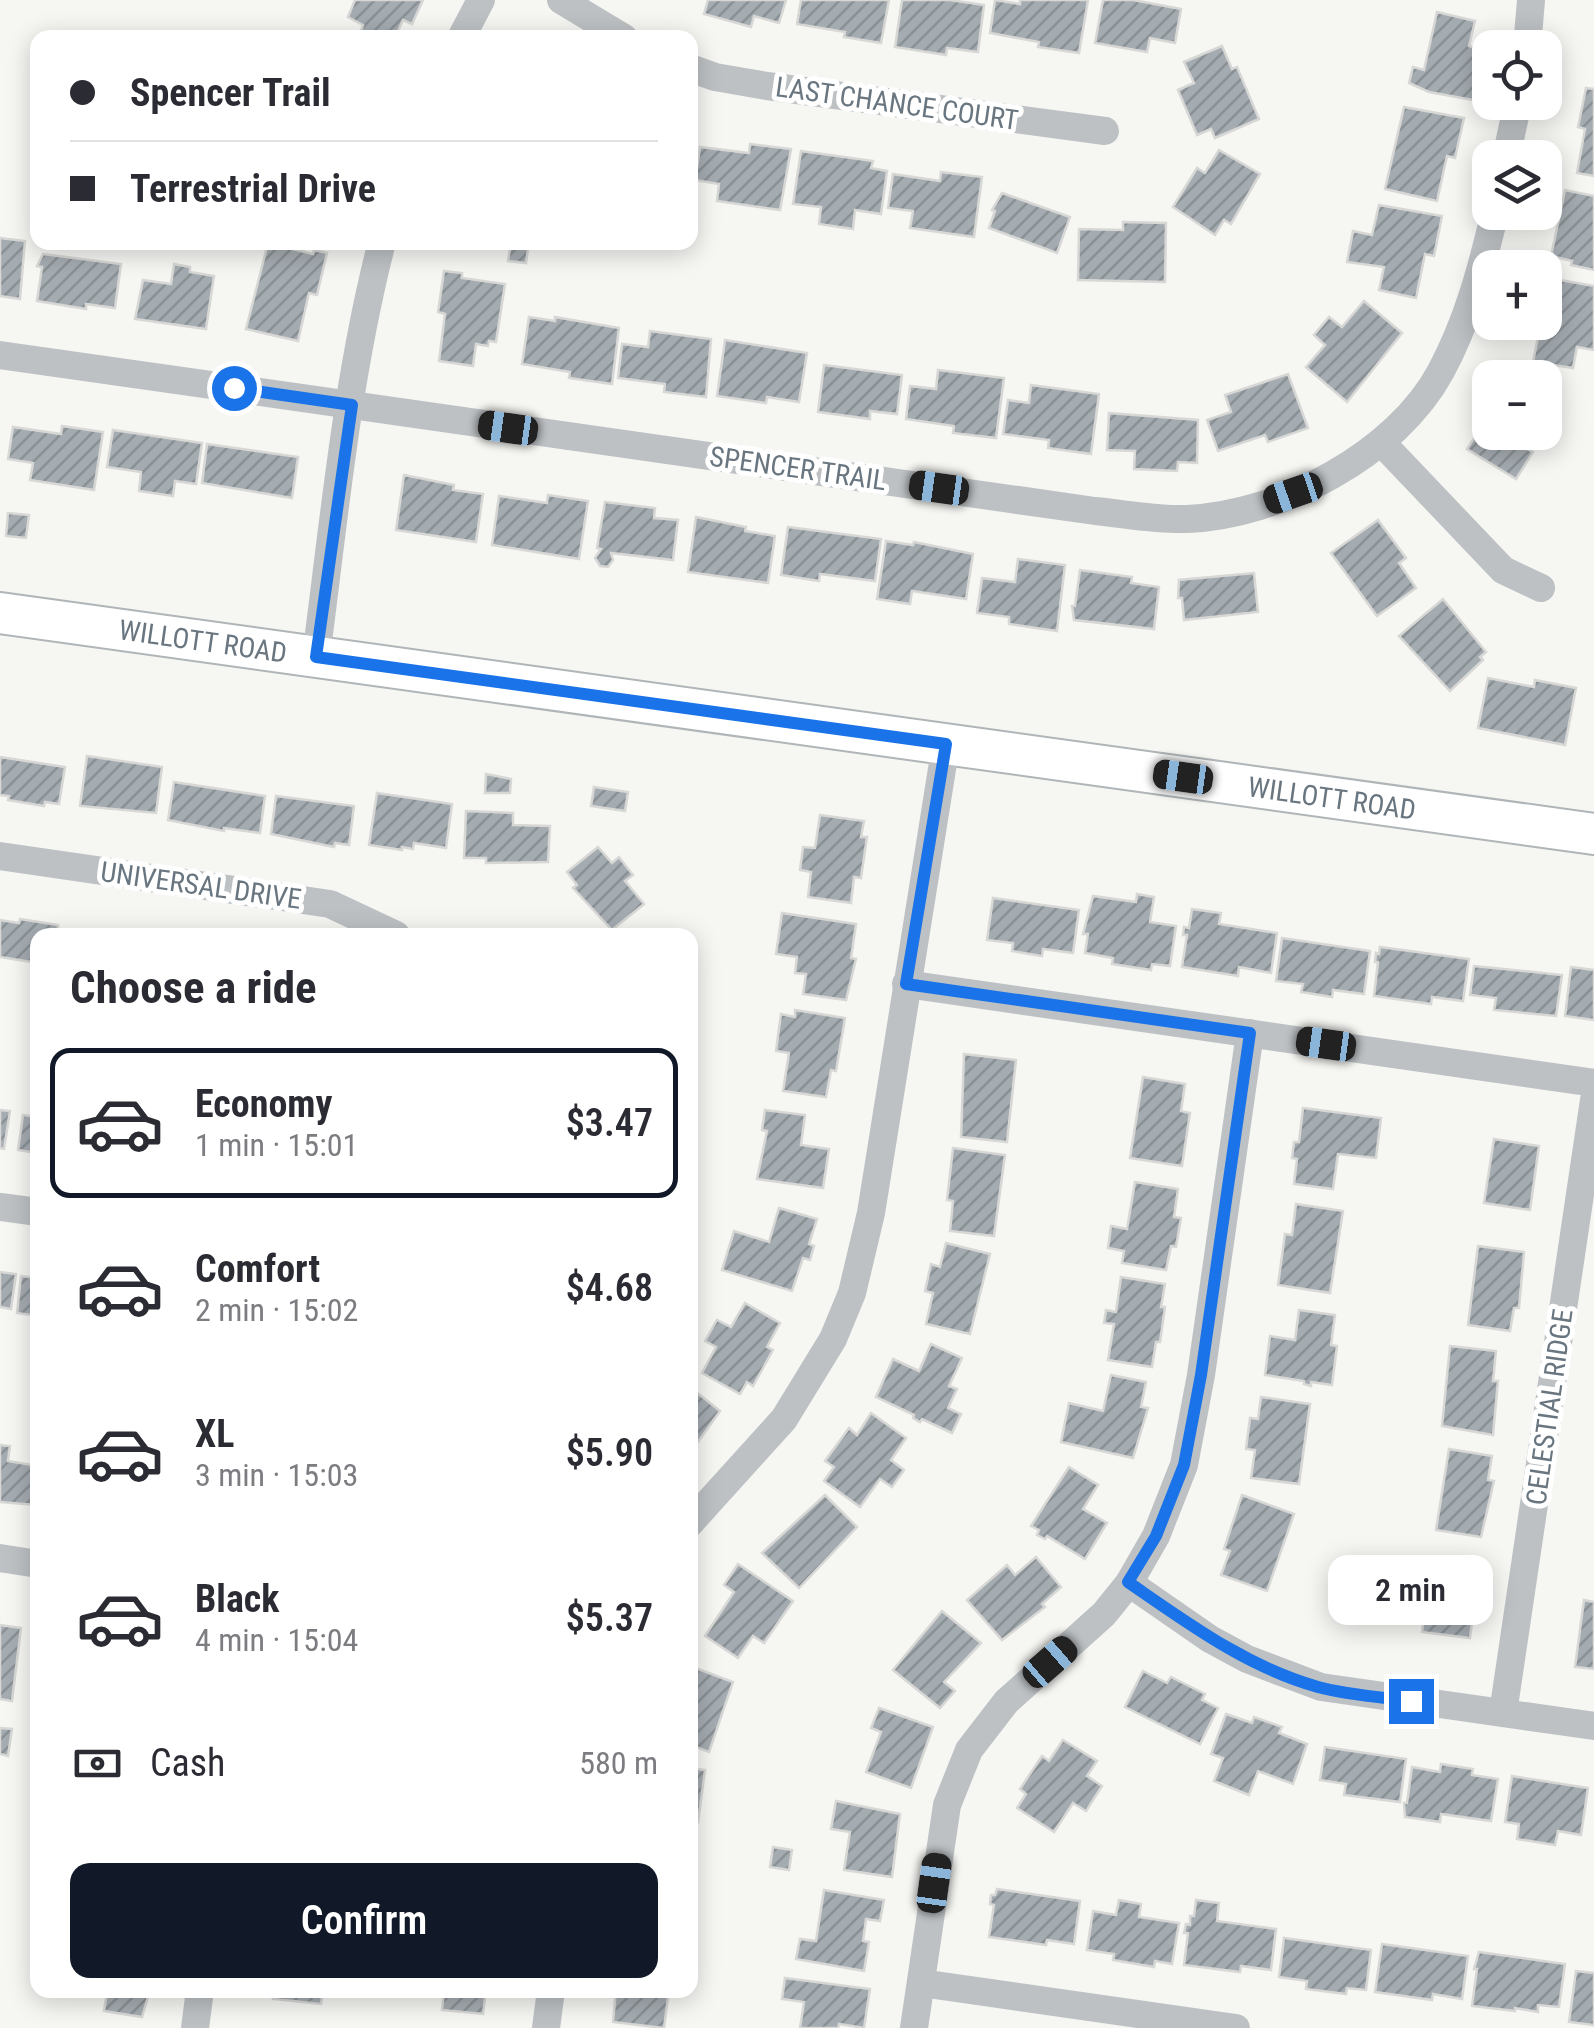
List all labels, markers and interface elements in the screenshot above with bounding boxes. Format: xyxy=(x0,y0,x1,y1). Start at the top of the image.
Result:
map controls xyxy=(1472,30,1562,450)
button: locate xyxy=(1472,30,1562,120)
street label: LAST CHANCE COURT xyxy=(773,70,1020,137)
text: Spencer Trail xyxy=(130,71,331,115)
button: layers xyxy=(1472,140,1562,230)
text: Terrestrial Drive xyxy=(130,167,376,211)
button: + xyxy=(1472,250,1562,340)
button: − xyxy=(1472,360,1562,450)
route start xyxy=(212,366,257,411)
car xyxy=(476,409,540,447)
street label: SPENCER TRAIL xyxy=(708,440,888,497)
car xyxy=(907,469,971,507)
car xyxy=(1260,469,1326,517)
street label: WILLOTT ROAD xyxy=(117,613,289,670)
car xyxy=(1151,758,1215,796)
street label: WILLOTT ROAD xyxy=(1246,770,1418,827)
street label: UNIVERSAL DRIVE xyxy=(98,855,303,916)
text: Choose a ride xyxy=(70,961,317,1014)
car xyxy=(1294,1025,1358,1063)
icon: car xyxy=(75,1078,165,1168)
text: Economy xyxy=(195,1082,332,1126)
text: $3.47 xyxy=(566,1101,653,1145)
text: 1 min · 15:01 xyxy=(195,1126,358,1164)
icon: car xyxy=(75,1243,165,1333)
text: Comfort xyxy=(195,1247,320,1291)
text: $4.68 xyxy=(566,1266,653,1310)
text: 2 min · 15:02 xyxy=(195,1291,358,1329)
street label: CELESTIAL RIDGE xyxy=(1519,1307,1580,1507)
icon: car xyxy=(75,1408,165,1498)
text: XL xyxy=(195,1412,234,1456)
text: $5.90 xyxy=(566,1431,653,1475)
text: 3 min · 15:03 xyxy=(195,1456,358,1494)
callout: 2 min xyxy=(1328,1556,1494,1626)
text: 2 min xyxy=(1375,1571,1446,1609)
icon: car xyxy=(75,1573,165,1663)
text: Black xyxy=(195,1577,279,1621)
text: $5.37 xyxy=(566,1596,653,1640)
text: 4 min · 15:04 xyxy=(195,1621,358,1659)
car xyxy=(1018,1631,1082,1693)
route end xyxy=(1389,1679,1434,1724)
icon: cash xyxy=(70,1736,125,1791)
text: Cash xyxy=(150,1741,225,1785)
text: 580 m xyxy=(579,1744,658,1782)
car xyxy=(915,1851,953,1915)
button: Confirm xyxy=(70,1863,658,1978)

